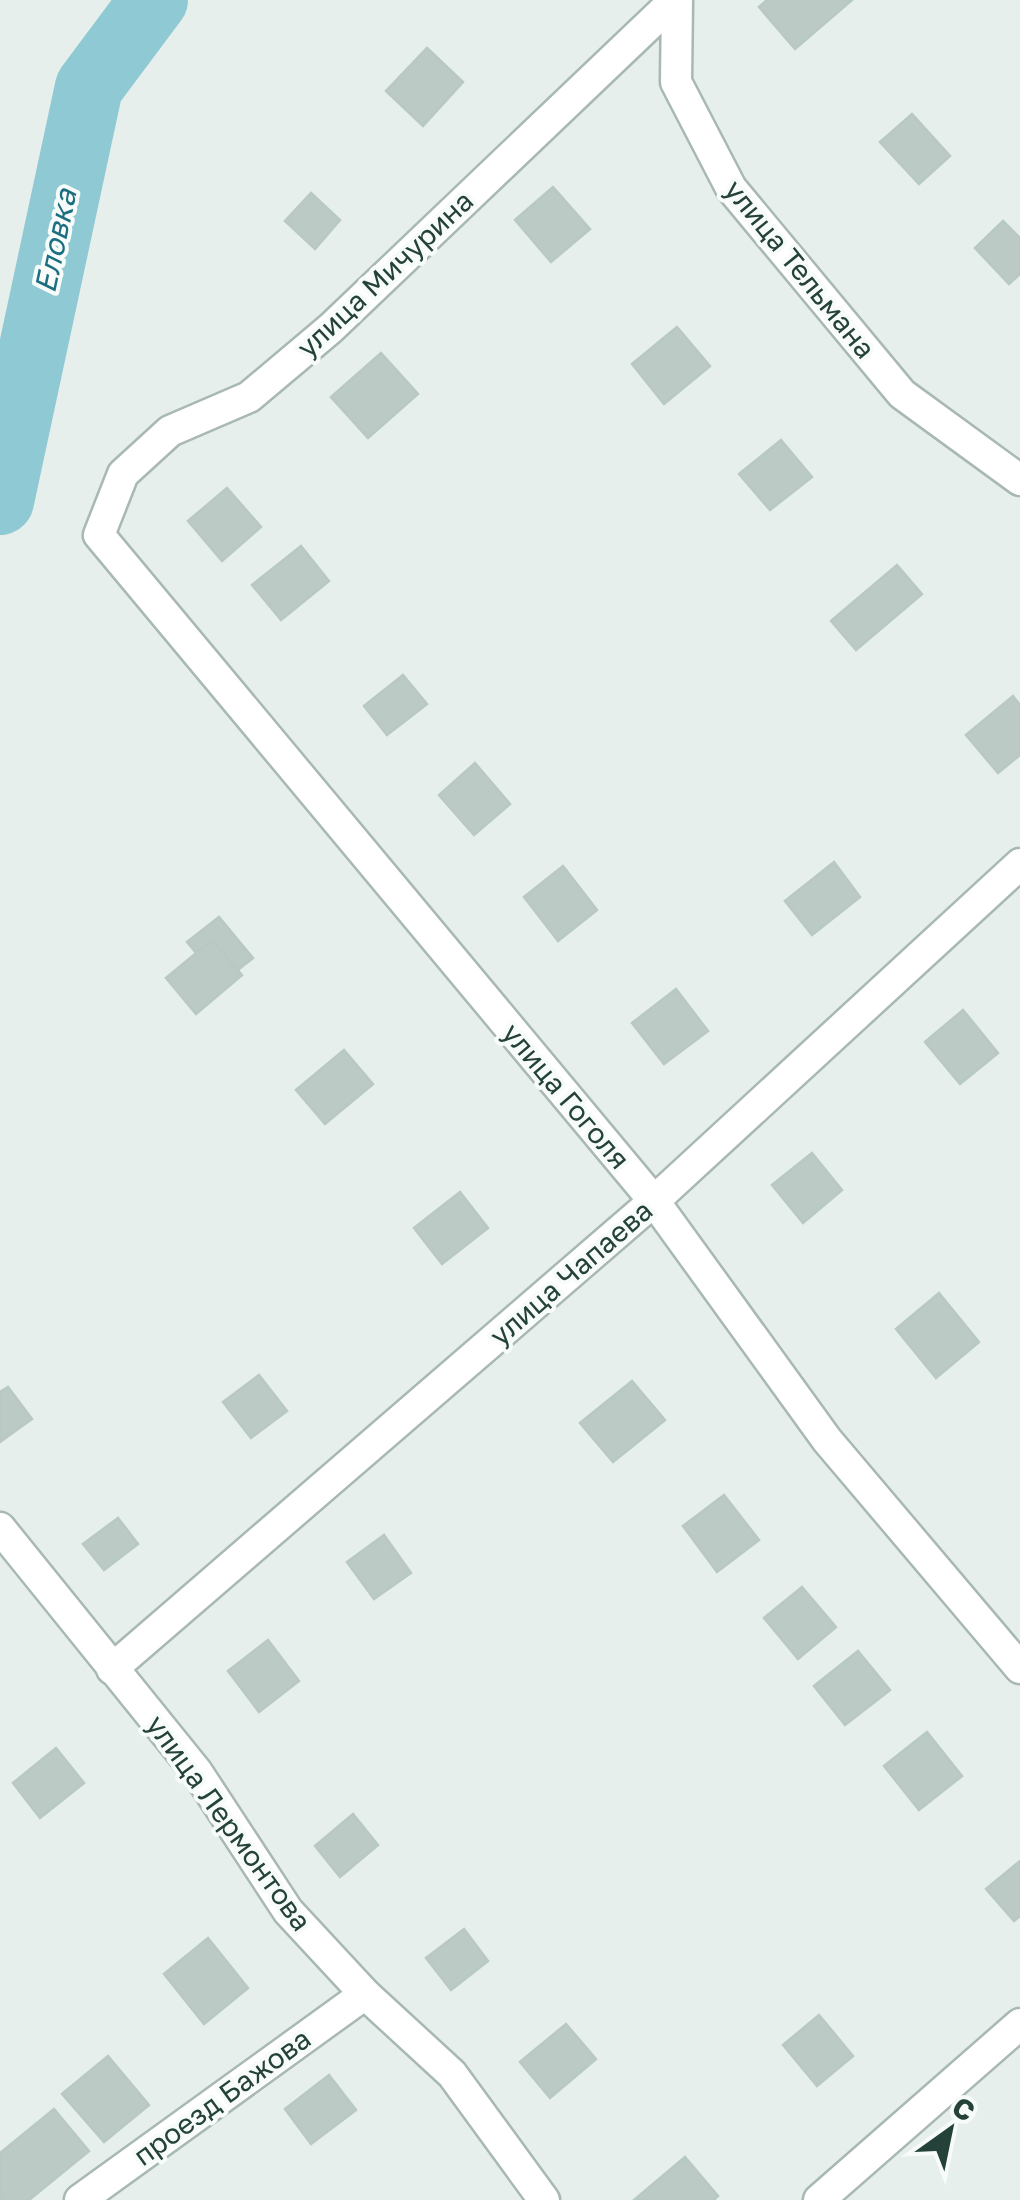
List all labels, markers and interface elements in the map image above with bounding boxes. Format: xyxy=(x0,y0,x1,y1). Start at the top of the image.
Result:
street label: улица Тельмана xyxy=(718,173,882,364)
street label: улица Мичурина xyxy=(290,184,480,364)
water label: Еловка xyxy=(26,185,84,296)
street label: улица Гоголя xyxy=(496,1016,637,1175)
street label: улица Чапаева xyxy=(483,1193,659,1352)
street label: улица Лермонтова xyxy=(140,1708,319,1937)
street label: проезд Бажова xyxy=(127,2021,317,2172)
north arrow xyxy=(900,2080,1000,2180)
text: С xyxy=(947,2089,981,2128)

